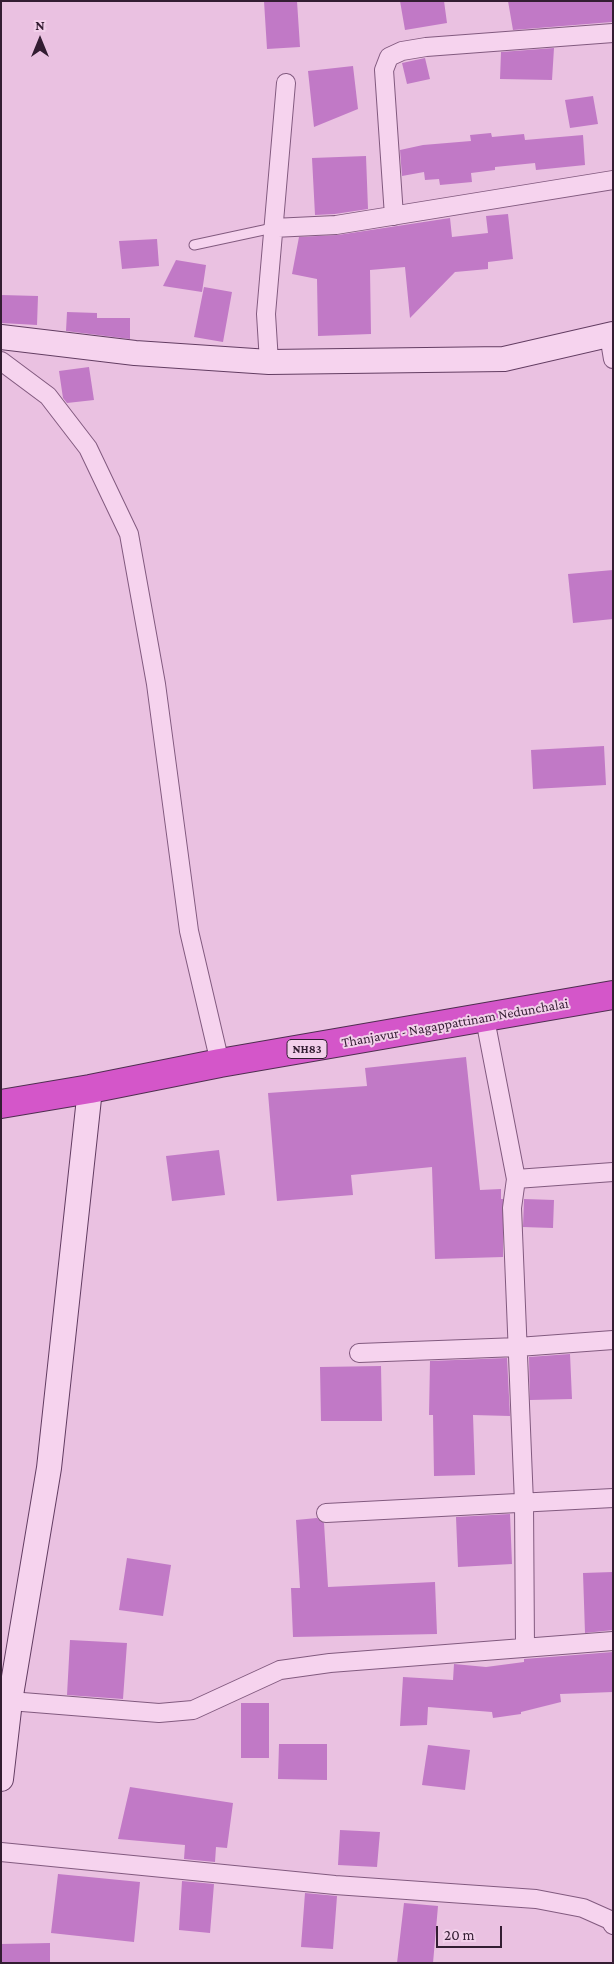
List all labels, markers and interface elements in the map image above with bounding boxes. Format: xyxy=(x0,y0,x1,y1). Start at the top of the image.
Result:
north arrow xyxy=(15,15,65,65)
text: N xyxy=(35,17,45,33)
street label: Thanjavur - Nagappattinam Nedunchalai xyxy=(340,995,570,1051)
road number: NH83 xyxy=(287,1040,327,1058)
scale bar xyxy=(439,1916,505,1948)
text: 20 m xyxy=(444,1927,475,1943)

